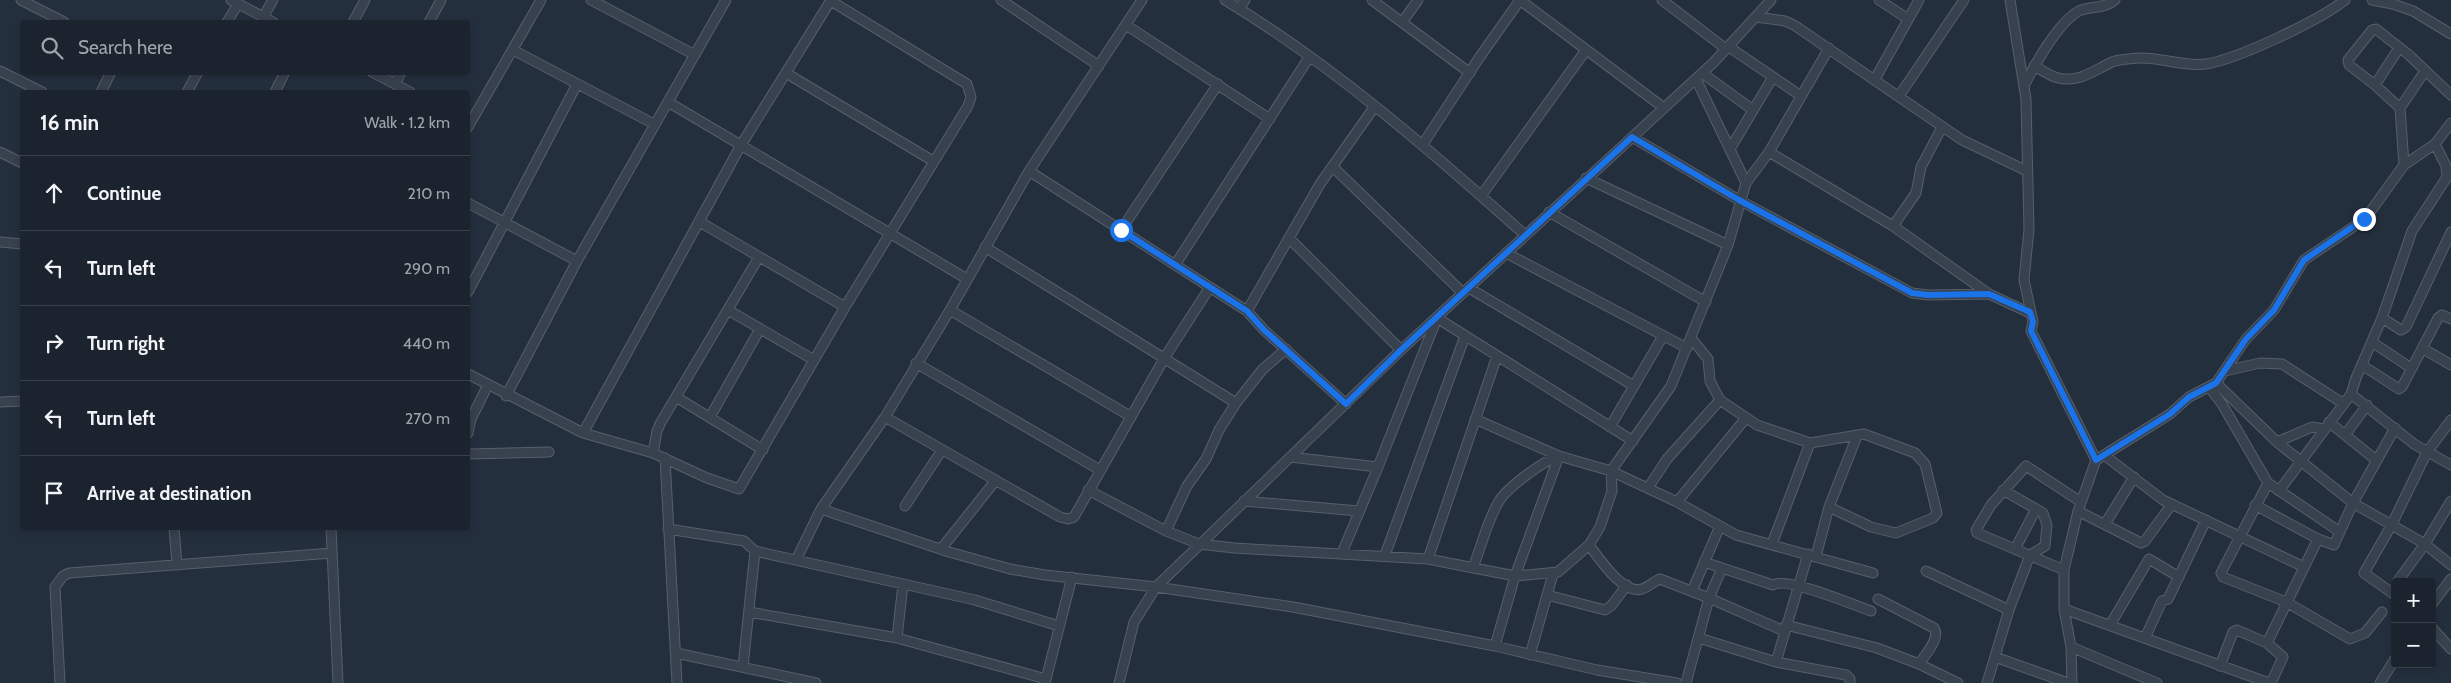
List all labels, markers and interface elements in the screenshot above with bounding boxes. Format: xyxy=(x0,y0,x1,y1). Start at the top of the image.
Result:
search box xyxy=(20,20,470,75)
icon: search xyxy=(38,34,66,62)
text: Search here xyxy=(78,36,172,59)
text: 16 min xyxy=(40,110,99,135)
text: Walk · 1.2 km xyxy=(364,113,450,132)
icon: ahead xyxy=(40,179,68,207)
text: Continue xyxy=(87,182,161,205)
text: 210 m xyxy=(408,184,450,203)
route end xyxy=(2353,208,2376,231)
route start xyxy=(1110,219,1133,242)
icon: left xyxy=(40,254,68,282)
text: Turn left xyxy=(87,257,155,280)
text: 290 m xyxy=(404,259,450,278)
icon: right xyxy=(40,329,68,357)
text: Turn right xyxy=(87,332,165,355)
text: 440 m xyxy=(403,334,450,353)
icon: left xyxy=(40,404,68,432)
text: Turn left xyxy=(87,407,155,430)
text: 270 m xyxy=(405,409,450,428)
icon: arrive xyxy=(40,479,68,507)
text: Arrive at destination xyxy=(87,482,251,505)
map controls xyxy=(2391,578,2436,668)
button: + xyxy=(2391,578,2436,623)
button: − xyxy=(2391,623,2436,668)

